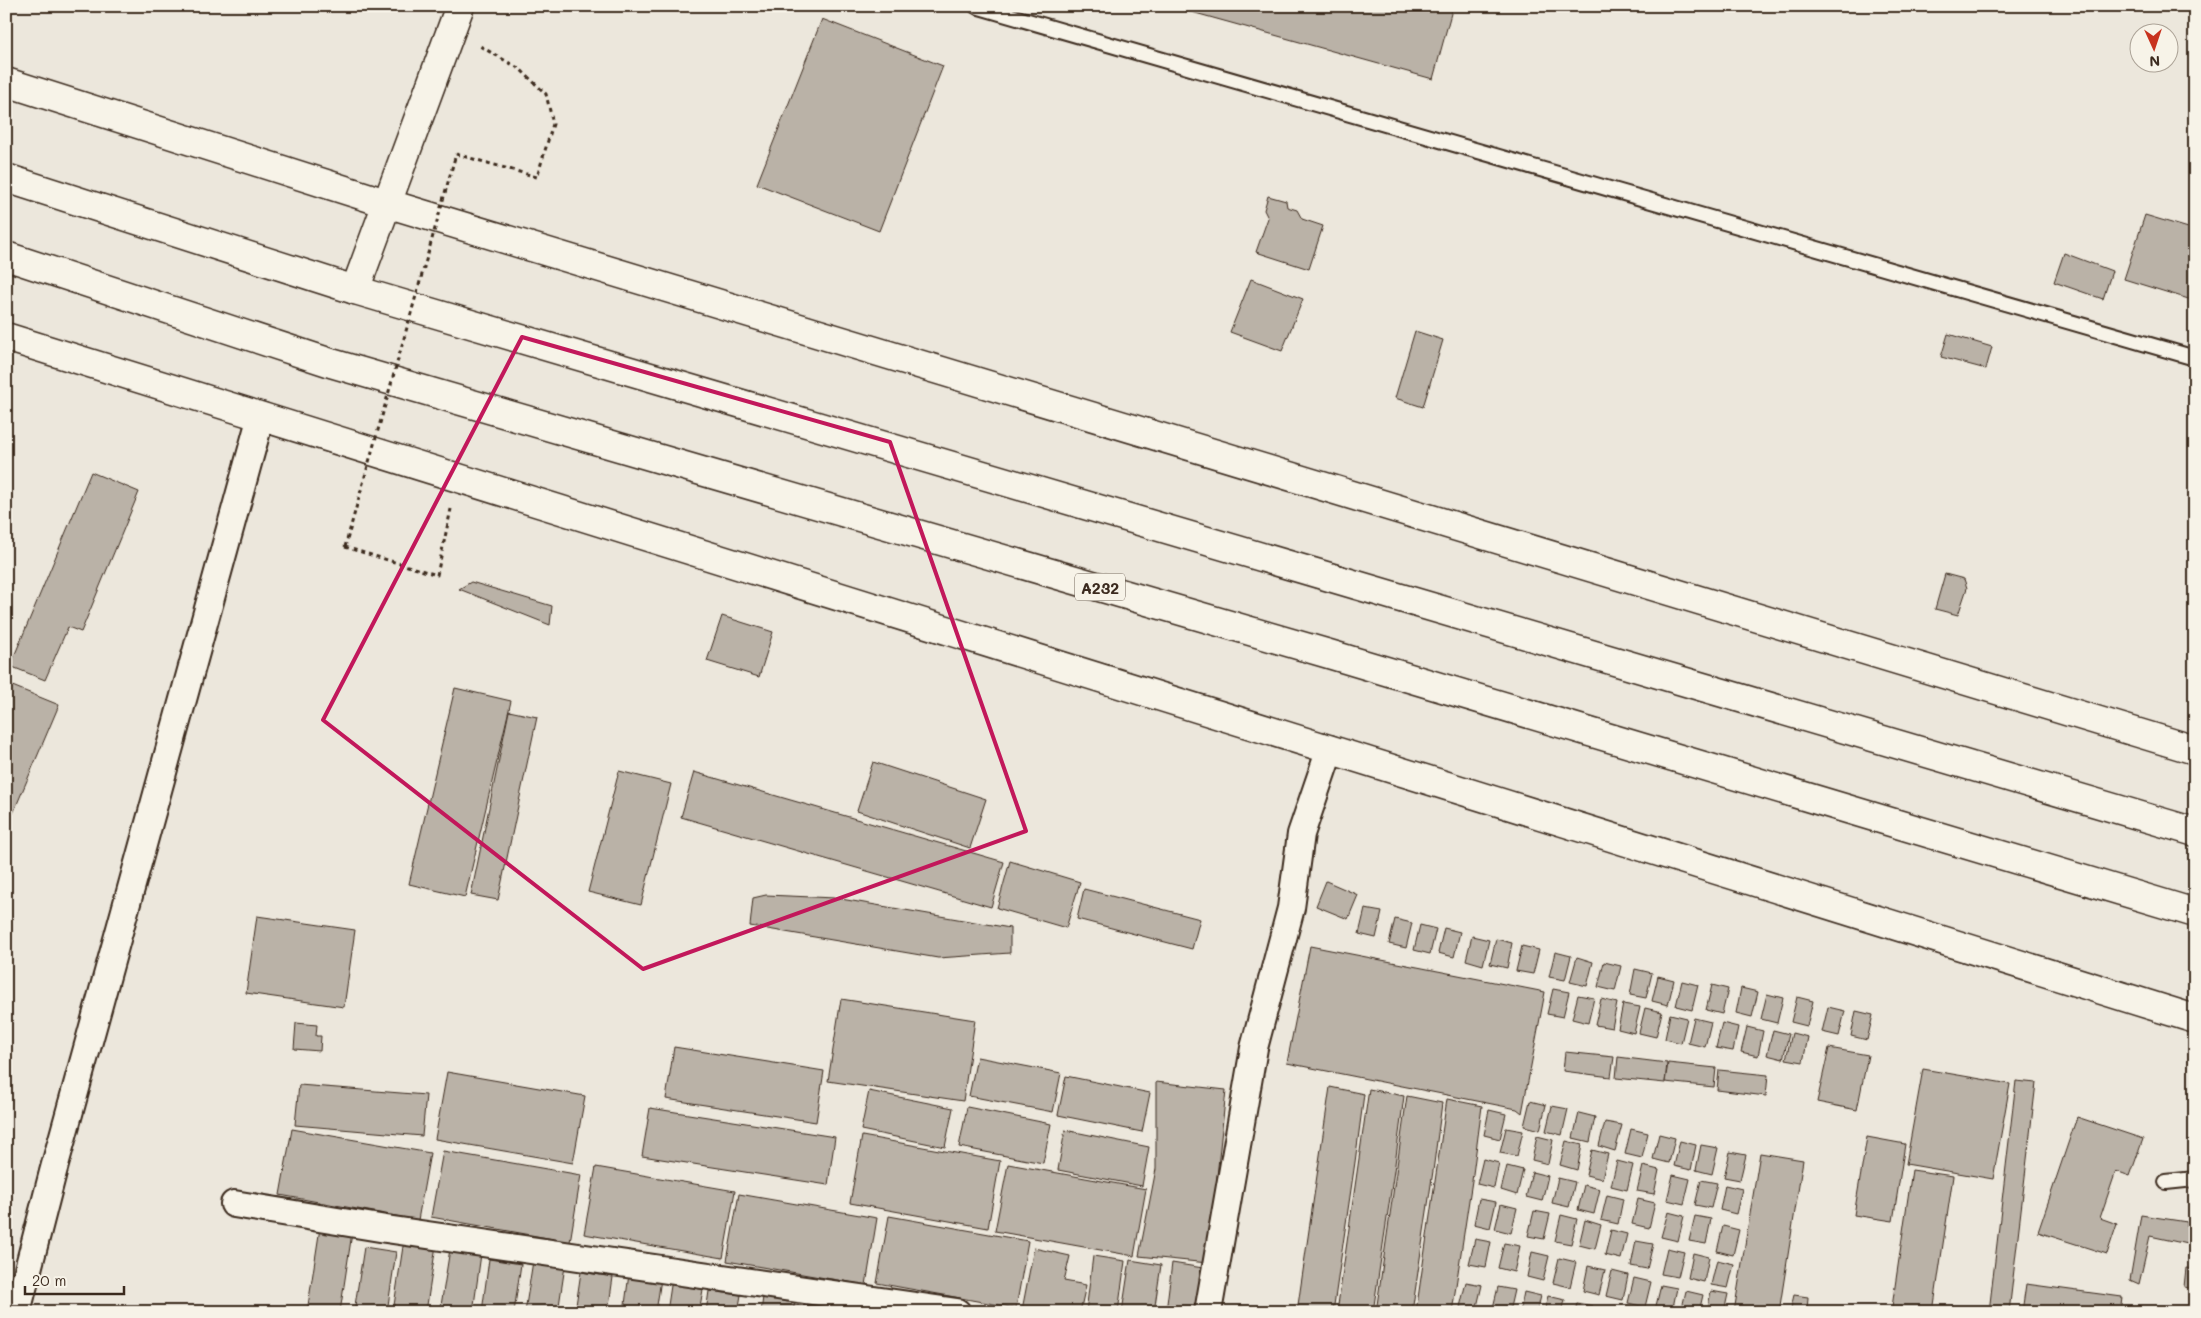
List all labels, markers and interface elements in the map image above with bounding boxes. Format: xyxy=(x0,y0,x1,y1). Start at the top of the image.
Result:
north arrow xyxy=(2128,22,2178,72)
text: N xyxy=(2149,52,2161,71)
road number: A232 xyxy=(1075,574,1125,600)
scale bar xyxy=(25,1263,124,1295)
text: 20 m xyxy=(32,1270,66,1290)

